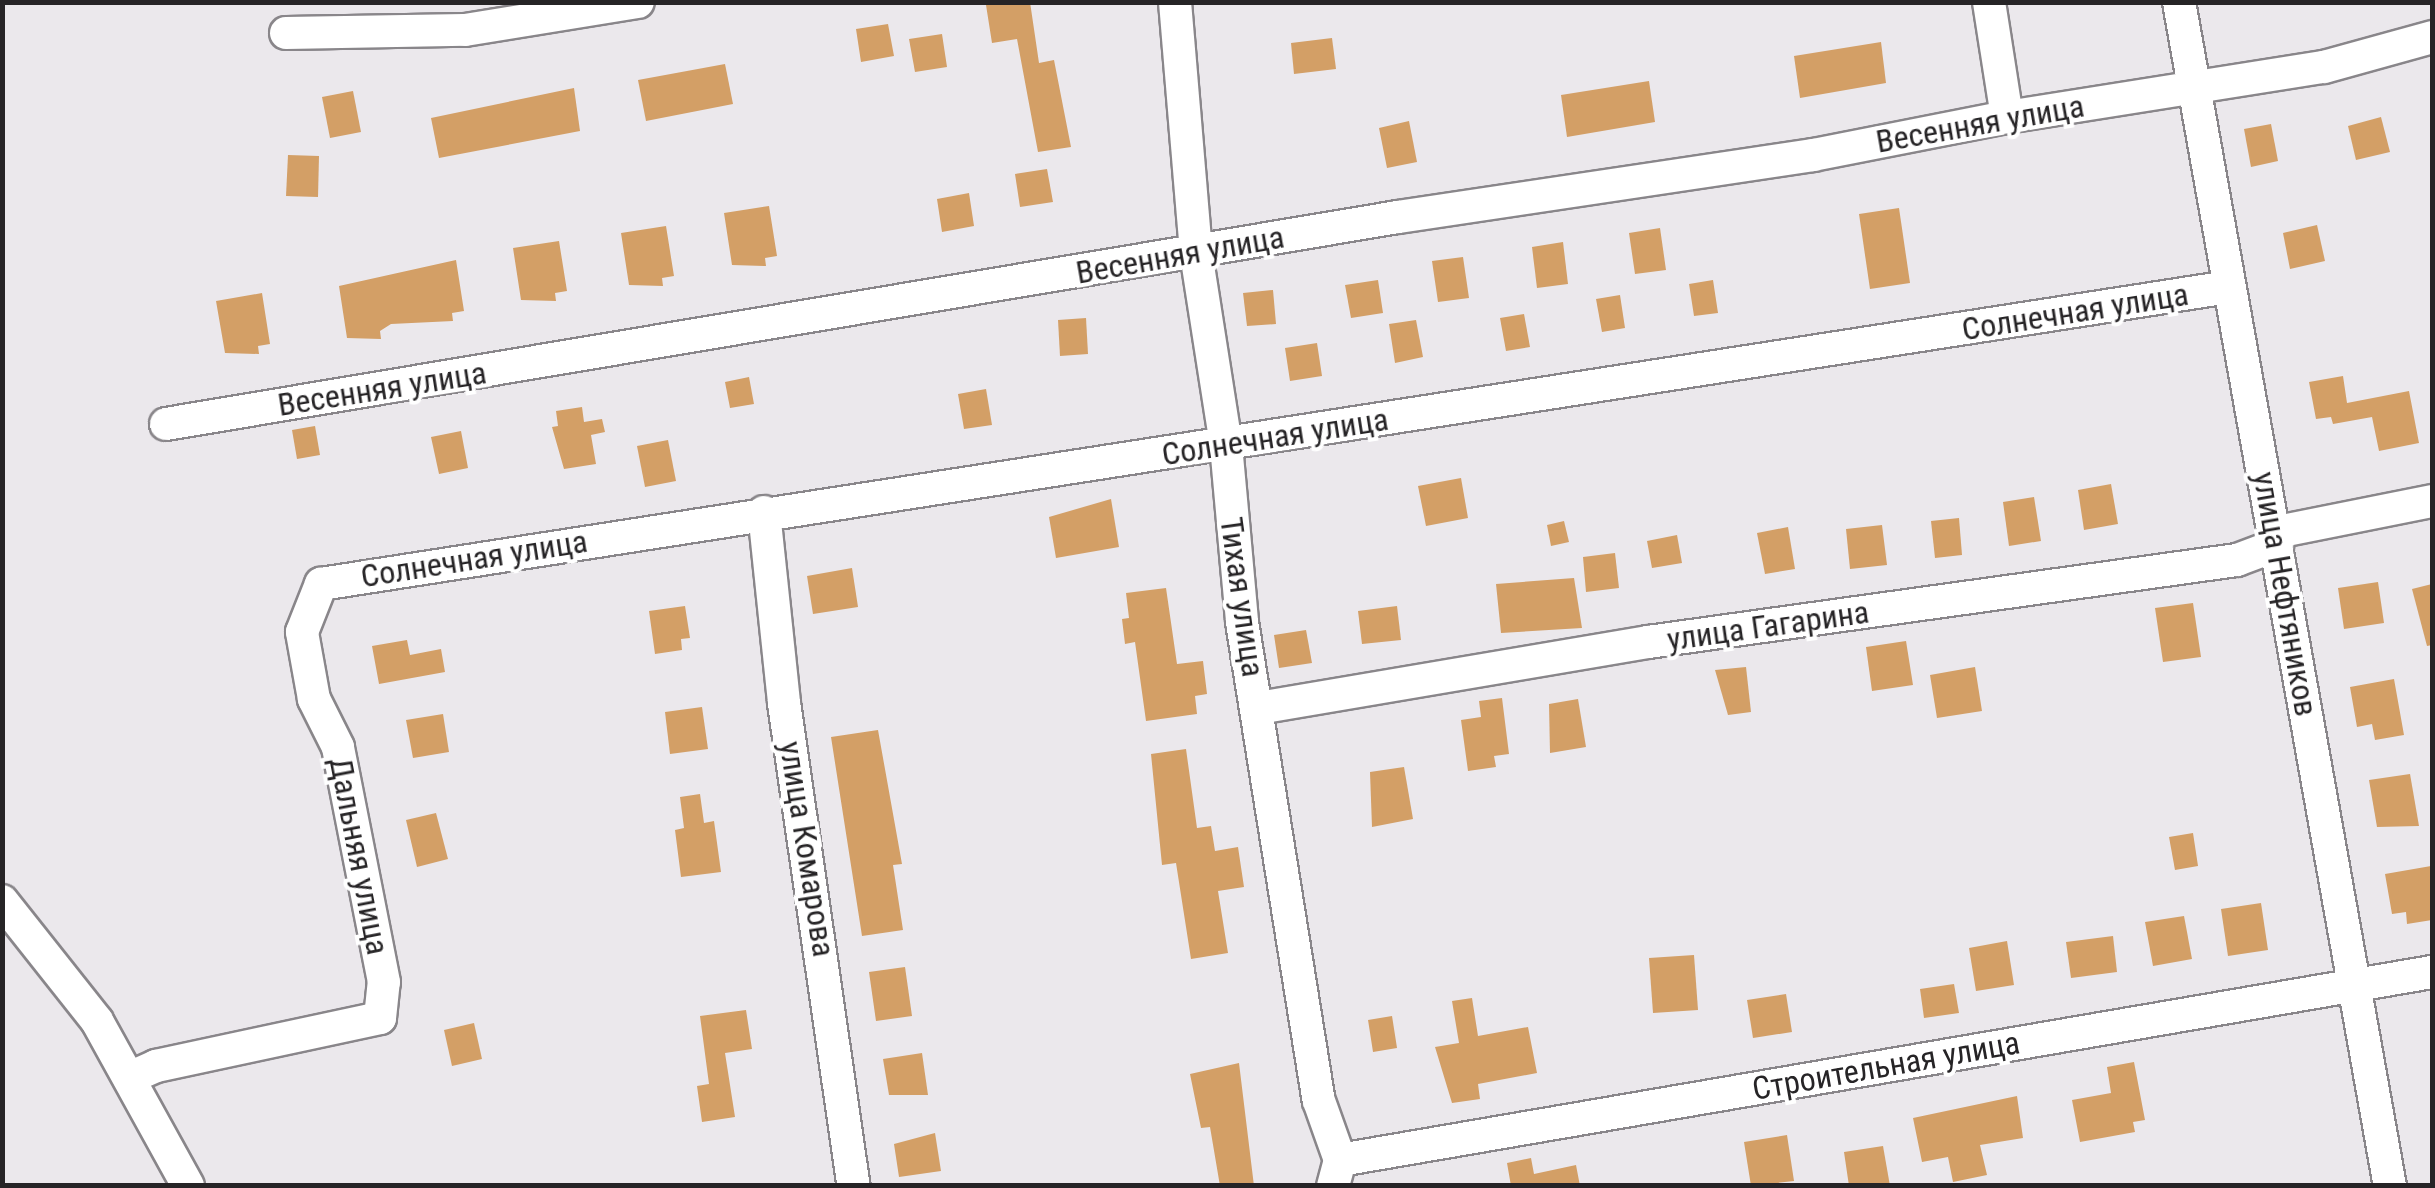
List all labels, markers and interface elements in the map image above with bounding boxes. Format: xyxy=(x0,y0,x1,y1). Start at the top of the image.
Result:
street label: Весенняя улица xyxy=(1873,87,2087,161)
street label: Весенняя улица xyxy=(1073,218,1287,292)
street label: Солнечная улица xyxy=(1959,275,2191,349)
street label: Весенняя улица xyxy=(275,354,489,424)
street label: Солнечная улица xyxy=(1159,400,1391,474)
street label: улица Нефтяников xyxy=(2245,469,2325,719)
street label: Тихая улица xyxy=(1212,515,1272,679)
street label: Солнечная улица xyxy=(358,522,590,596)
street label: улица Гагарина xyxy=(1665,593,1871,659)
street label: улица Комарова xyxy=(771,739,843,959)
street label: Дальняя улица xyxy=(321,754,397,958)
street label: Строительная улица xyxy=(1749,1024,2023,1108)

